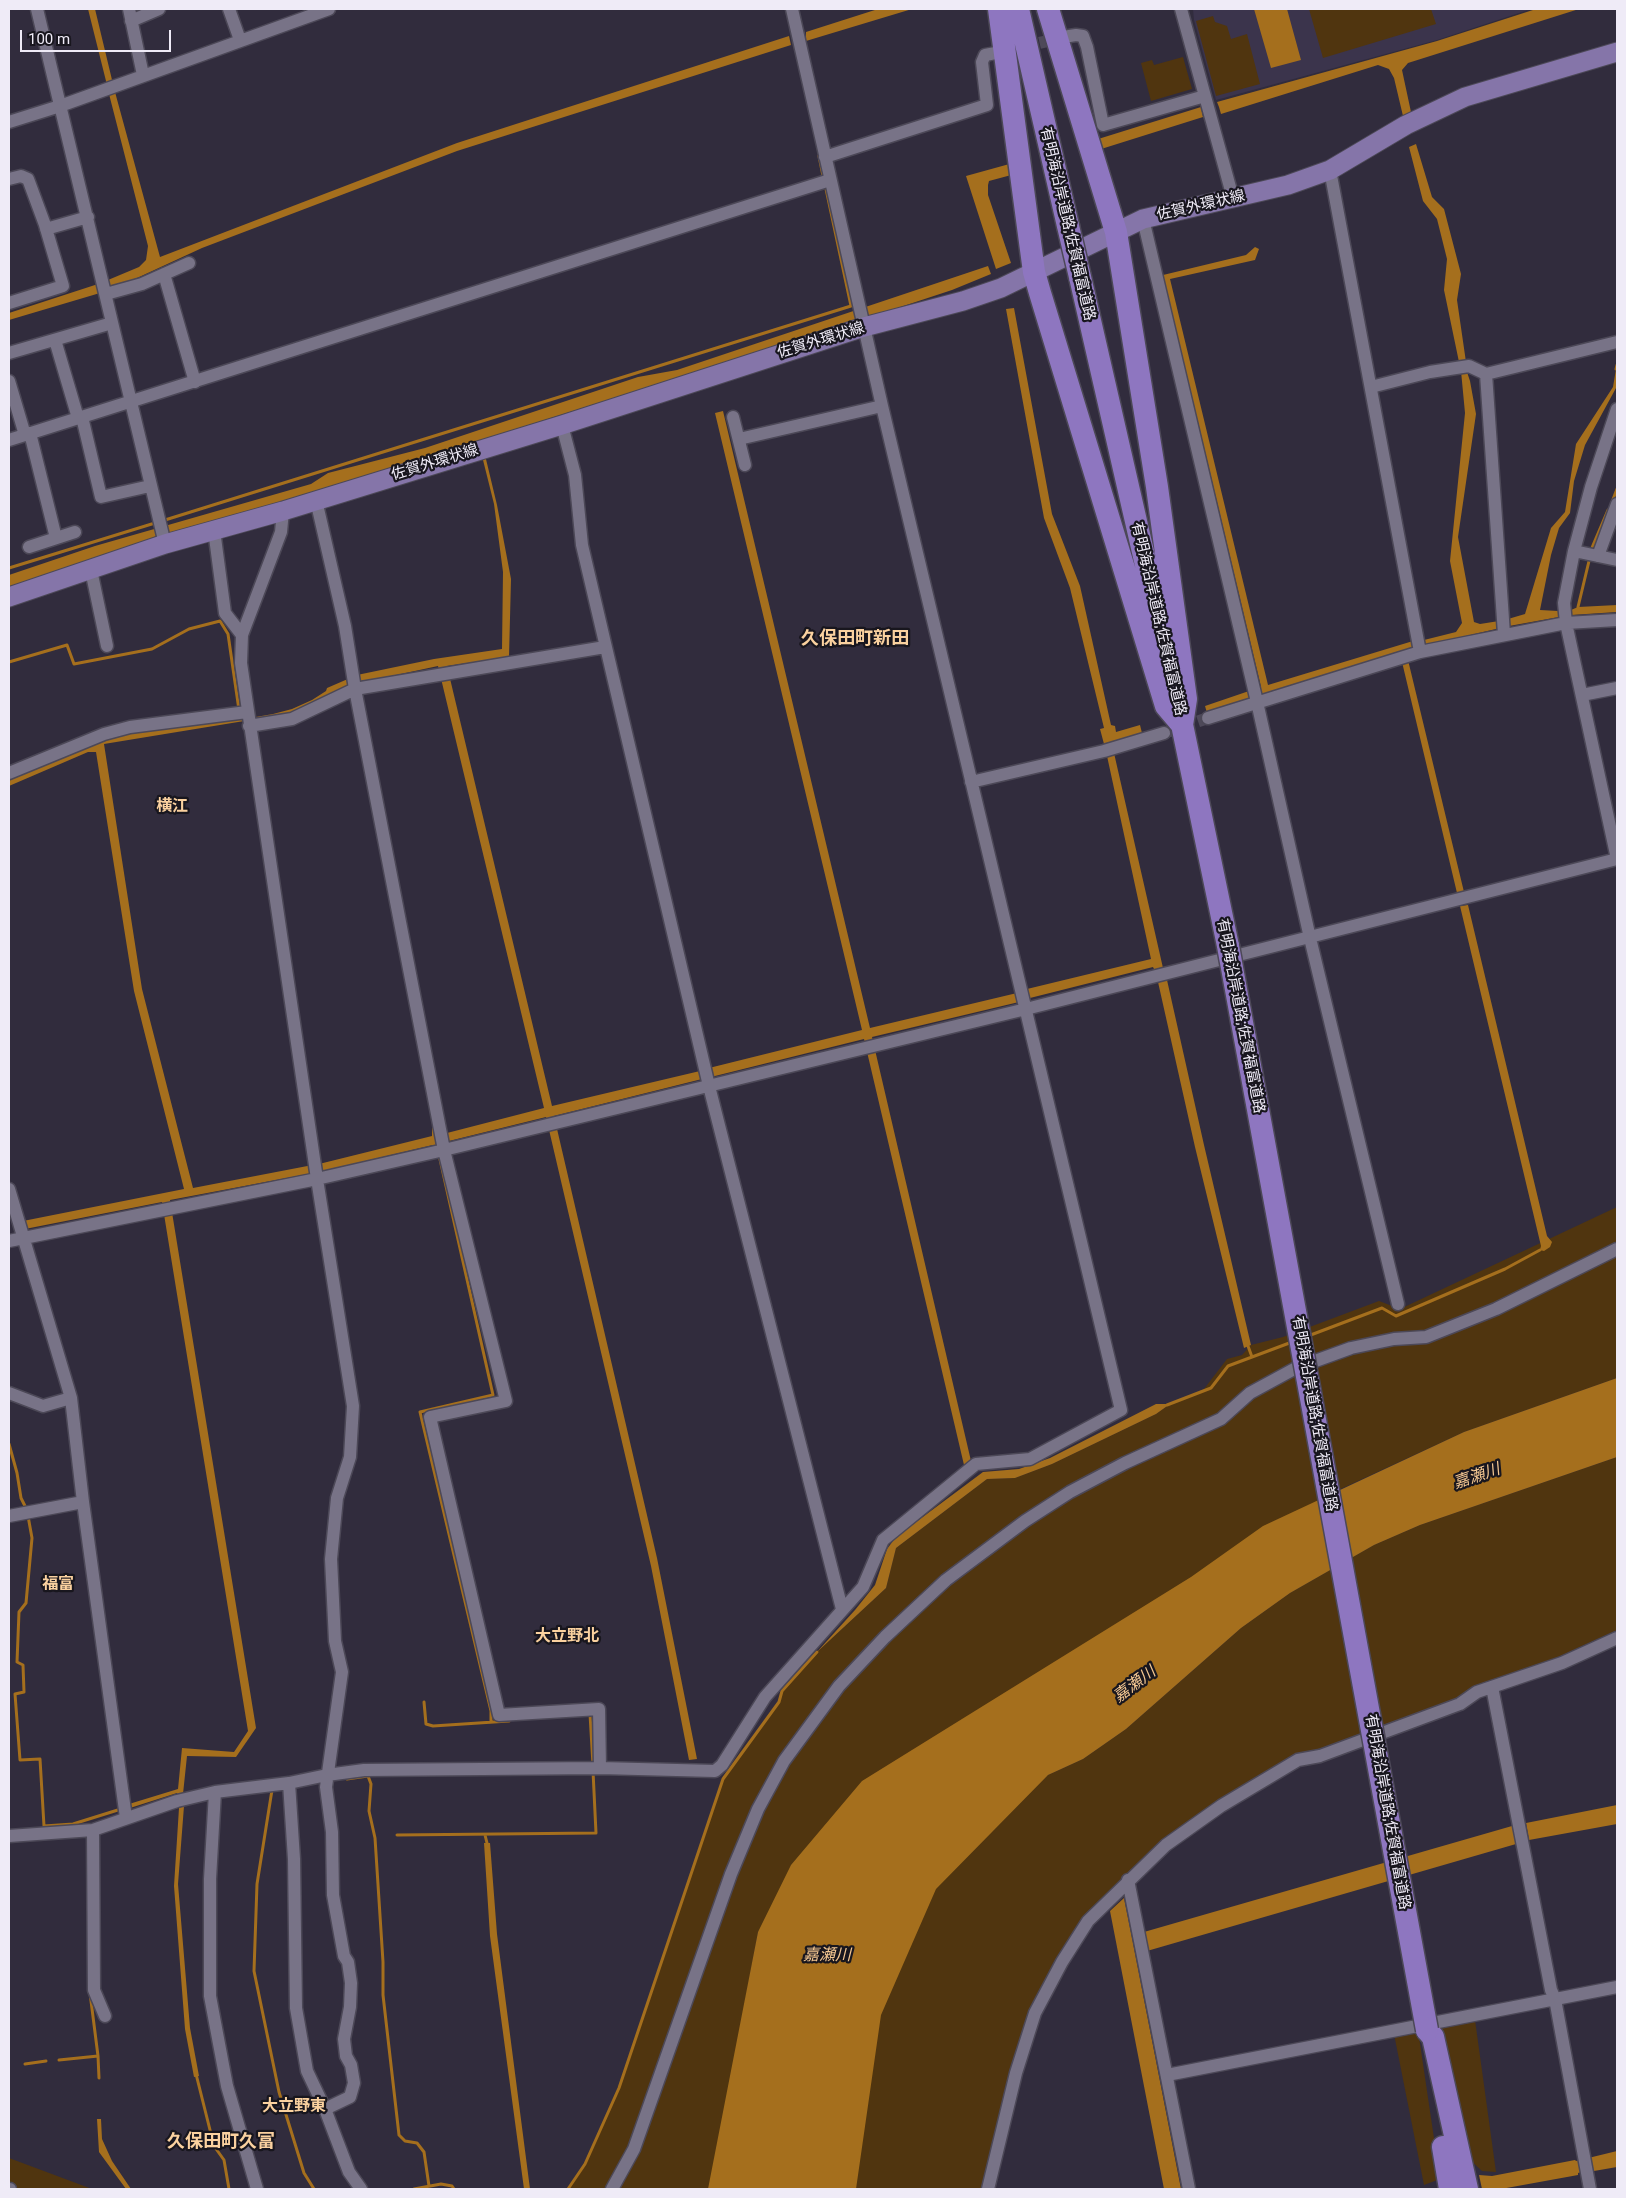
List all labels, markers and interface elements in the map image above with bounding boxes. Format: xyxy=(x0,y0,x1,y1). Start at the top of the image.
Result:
scale bar xyxy=(22,20,174,52)
text: 100 m xyxy=(28,30,70,48)
street label: 有明海沿岸道路;佐賀福富道路 xyxy=(1036,125,1098,323)
street label: 佐賀外環状線 xyxy=(1155,187,1247,225)
street label: 佐賀外環状線 xyxy=(775,319,867,363)
street label: 佐賀外環状線 xyxy=(389,441,481,485)
street label: 有明海沿岸道路;佐賀福富道路 xyxy=(1127,520,1189,718)
district label: 久保田町新田 xyxy=(801,628,909,650)
district label: 横江 xyxy=(156,797,188,817)
street label: 有明海沿岸道路;佐賀福富道路 xyxy=(1212,917,1268,1115)
street label: 有明海沿岸道路;佐賀福富道路 xyxy=(1288,1315,1340,1513)
water label: 嘉瀬川 xyxy=(1451,1460,1503,1494)
district label: 福富 xyxy=(42,1575,74,1595)
district label: 大立野北 xyxy=(535,1627,599,1647)
water label: 嘉瀬川 xyxy=(1110,1663,1160,1707)
street label: 有明海沿岸道路;佐賀福富道路 xyxy=(1361,1713,1413,1911)
water label: 嘉瀬川 xyxy=(803,1946,851,1966)
district label: 大立野東 xyxy=(262,2097,326,2117)
district label: 久保田町久富 xyxy=(167,2131,275,2153)

